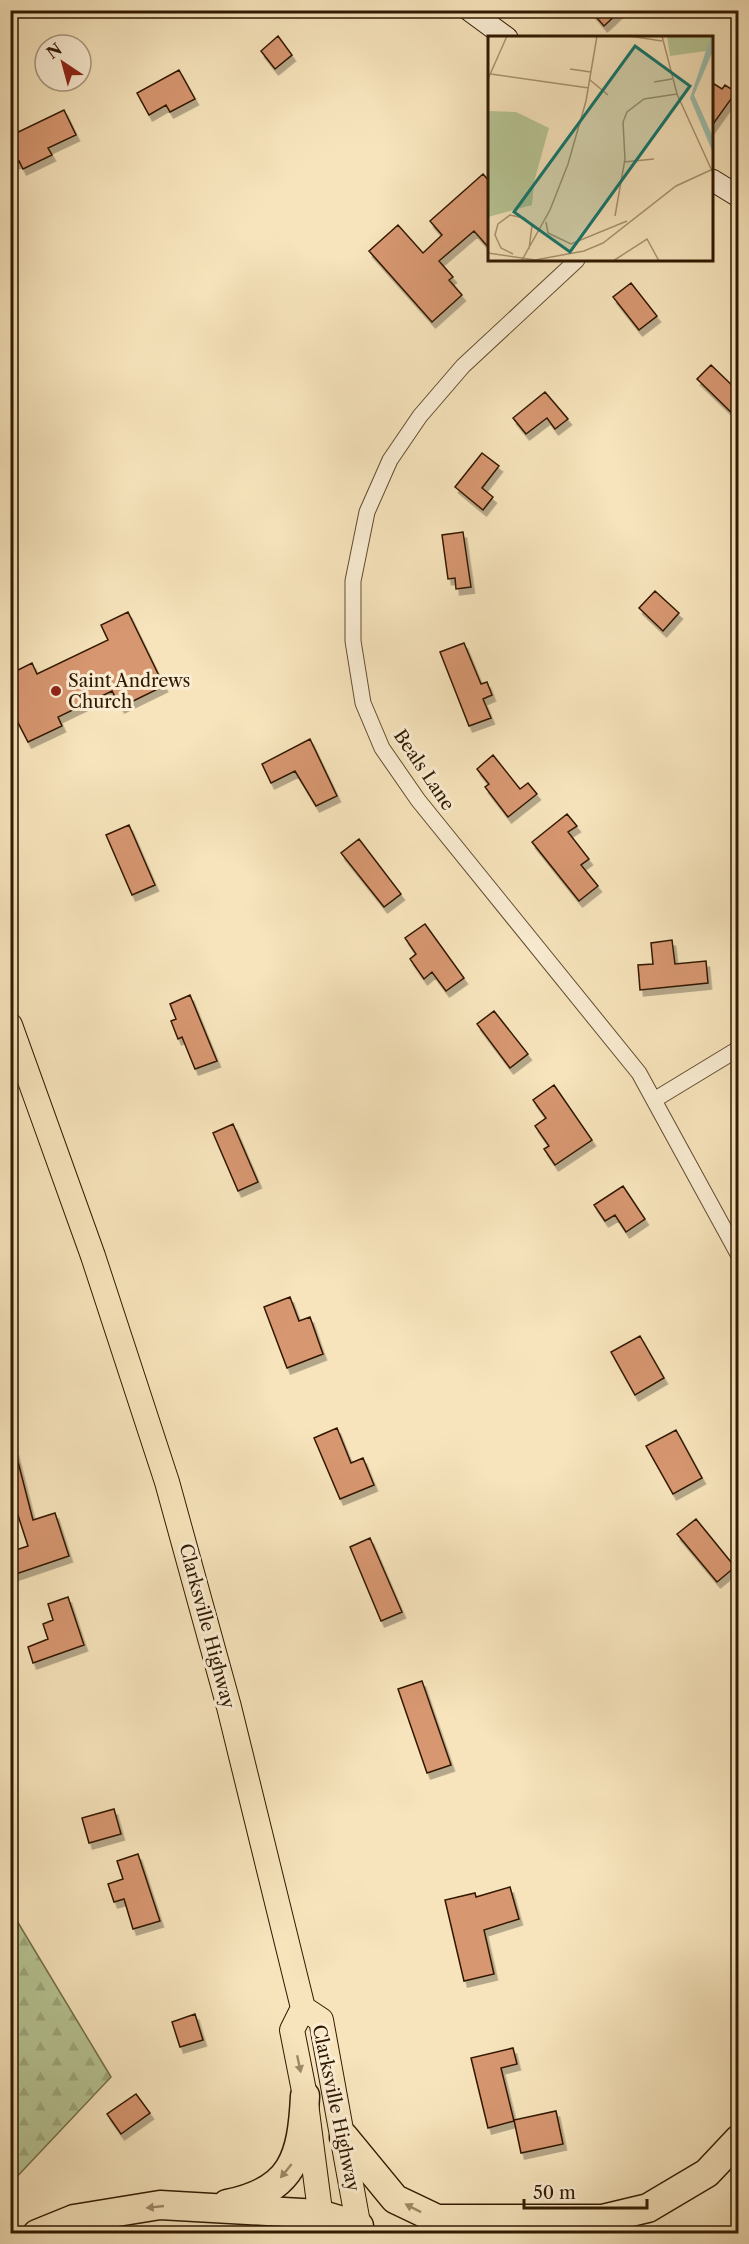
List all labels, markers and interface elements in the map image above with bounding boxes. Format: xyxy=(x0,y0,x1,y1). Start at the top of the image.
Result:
north arrow xyxy=(33,33,93,93)
inset map xyxy=(488,36,713,261)
text: N xyxy=(43,39,66,63)
place label: Saint Andrews Church xyxy=(68,670,190,713)
marker: Saint Andrews Church xyxy=(49,684,63,698)
street label: Beals Lane xyxy=(389,725,459,815)
street label: Clarksville Highway xyxy=(174,1541,240,1712)
street label: Clarksville Highway xyxy=(308,2023,365,2194)
one-way arrow xyxy=(295,2054,304,2073)
one-way arrow xyxy=(280,2163,293,2179)
scale bar xyxy=(524,2172,647,2210)
text: 50 m xyxy=(533,2182,576,2204)
one-way arrow xyxy=(145,2202,164,2211)
one-way arrow xyxy=(404,2204,422,2214)

